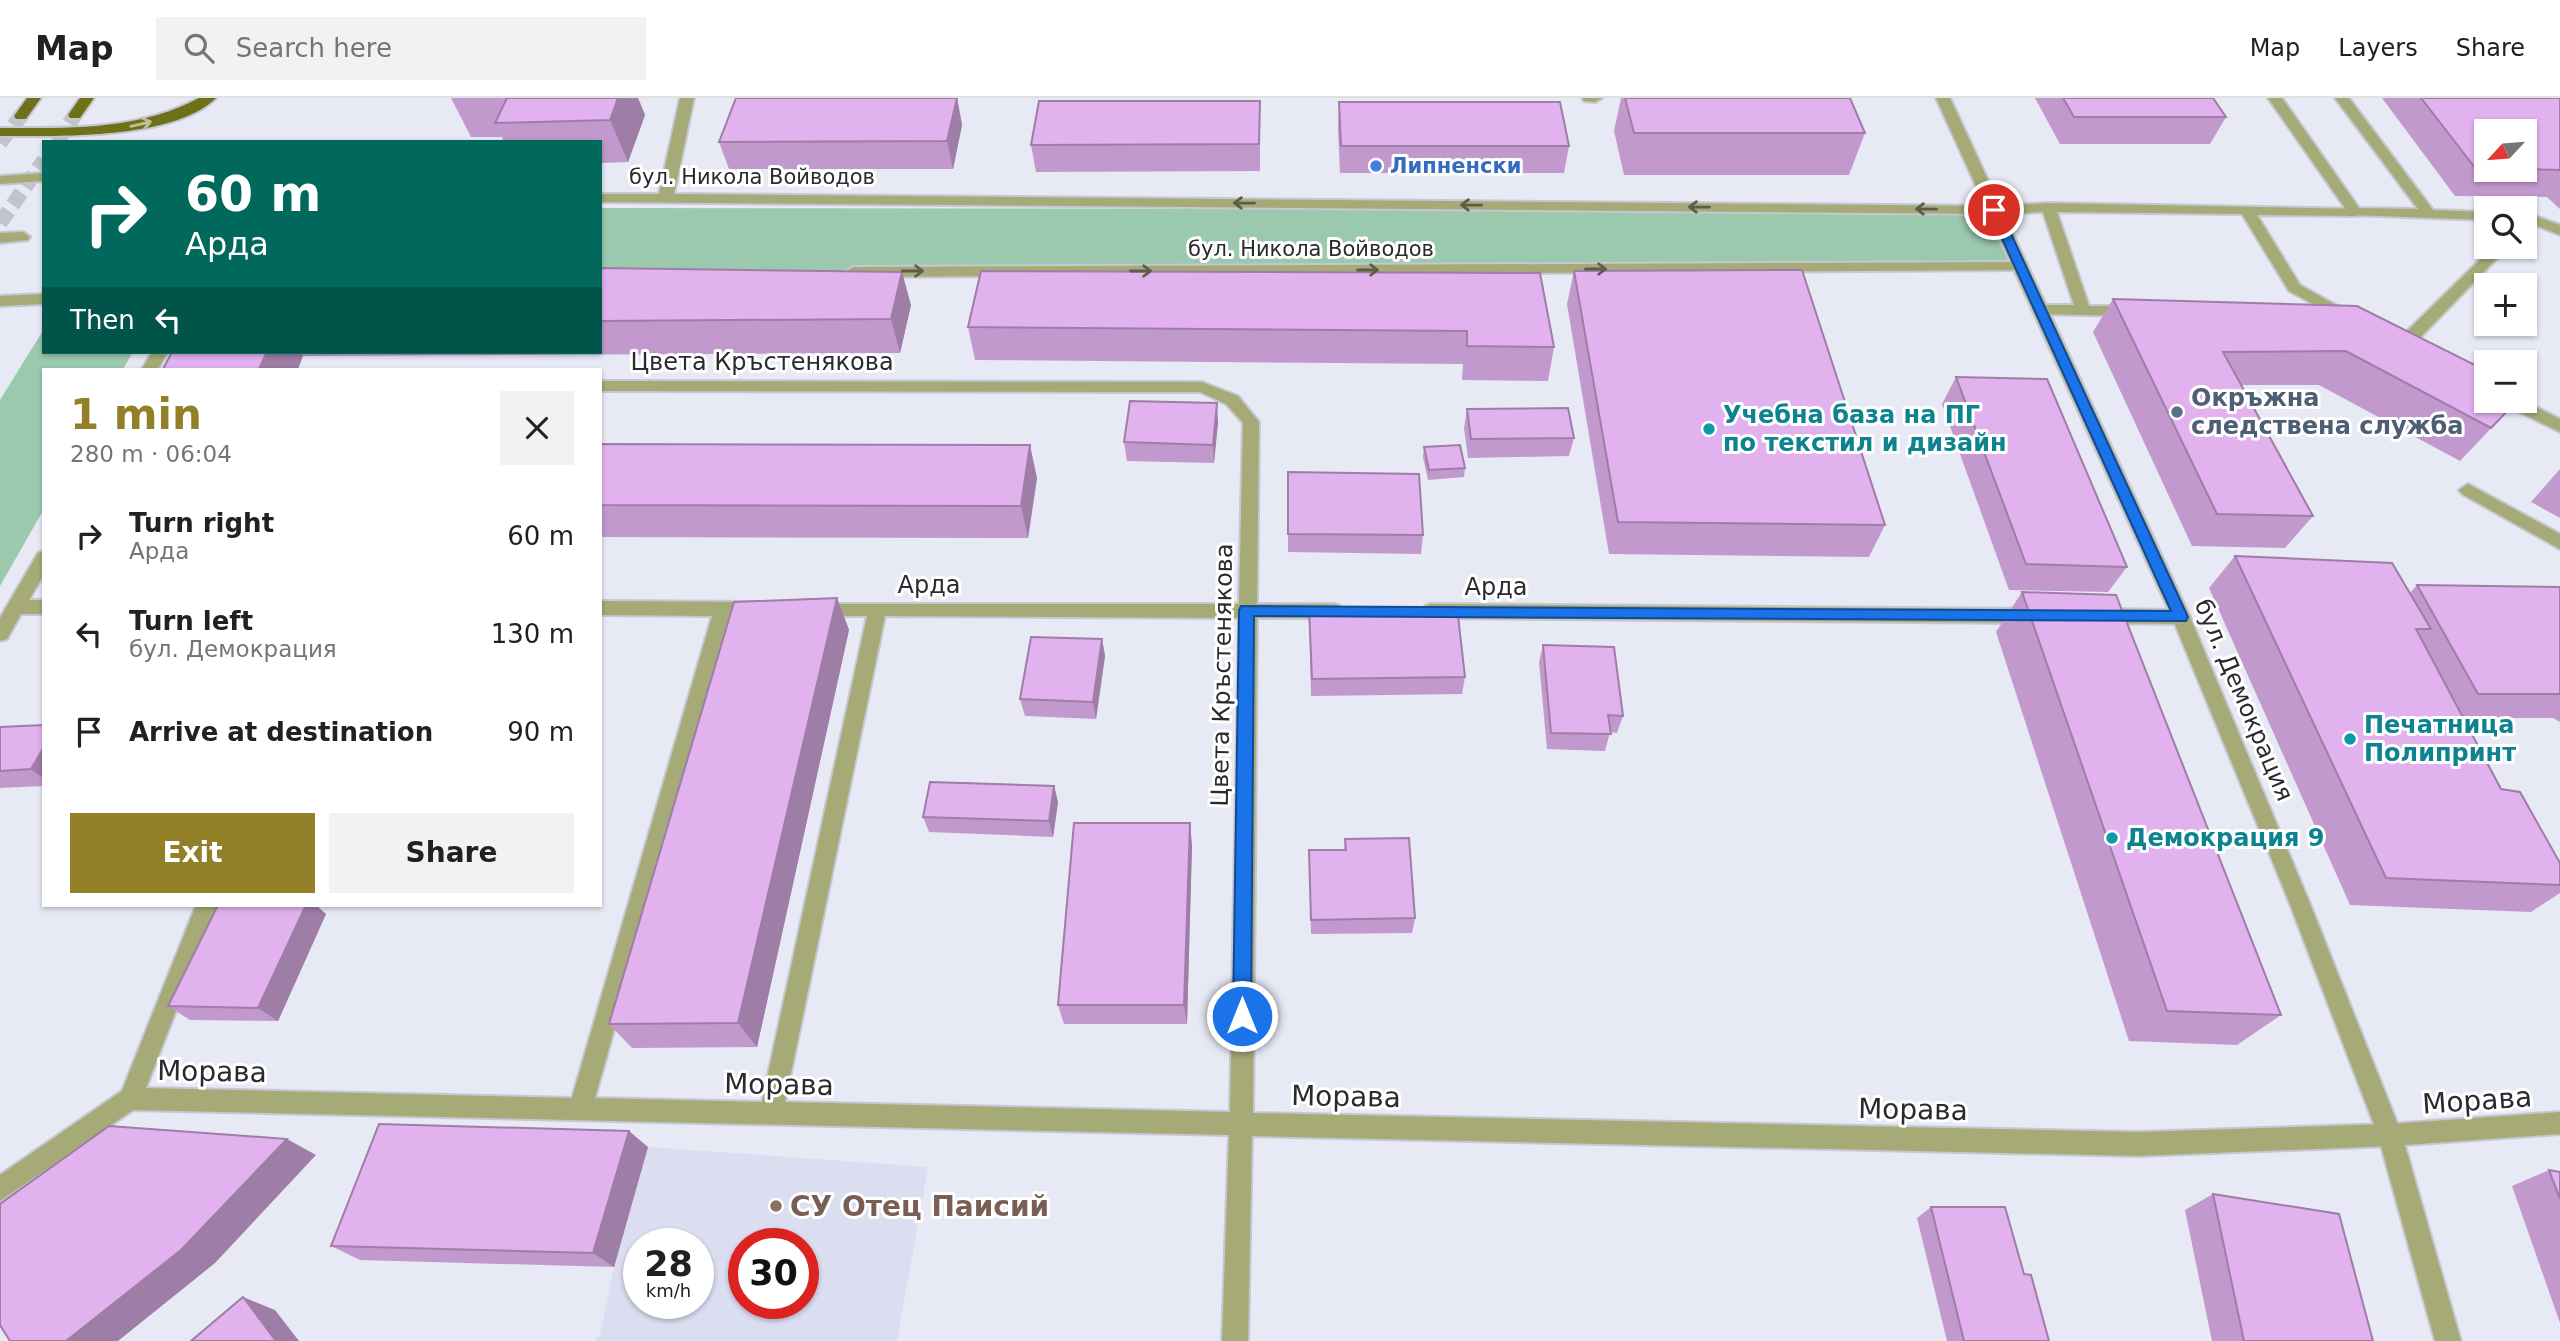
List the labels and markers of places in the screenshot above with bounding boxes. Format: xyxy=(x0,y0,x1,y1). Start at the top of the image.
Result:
place label: Липненски xyxy=(1390,154,1521,178)
marker: Липненски xyxy=(1368,158,1384,174)
pin xyxy=(1964,180,2024,240)
place label: Окръжна следствена служба xyxy=(2191,384,2463,440)
place label: Учебна база на ПГ по текстил и дизайн xyxy=(1723,401,2007,457)
marker: Окръжна следствена служба xyxy=(2169,404,2185,420)
marker: Учебна база на ПГ по текстил и дизайн xyxy=(1701,421,1717,437)
place label: Печатница Полипринт xyxy=(2364,711,2516,767)
marker: Печатница Полипринт xyxy=(2342,731,2358,747)
place label: Демокрация 9 xyxy=(2126,824,2325,852)
marker: Демокрация 9 xyxy=(2104,830,2120,846)
place label: СУ Отец Паисий xyxy=(790,1190,1049,1223)
marker: СУ Отец Паисий xyxy=(768,1198,784,1214)

